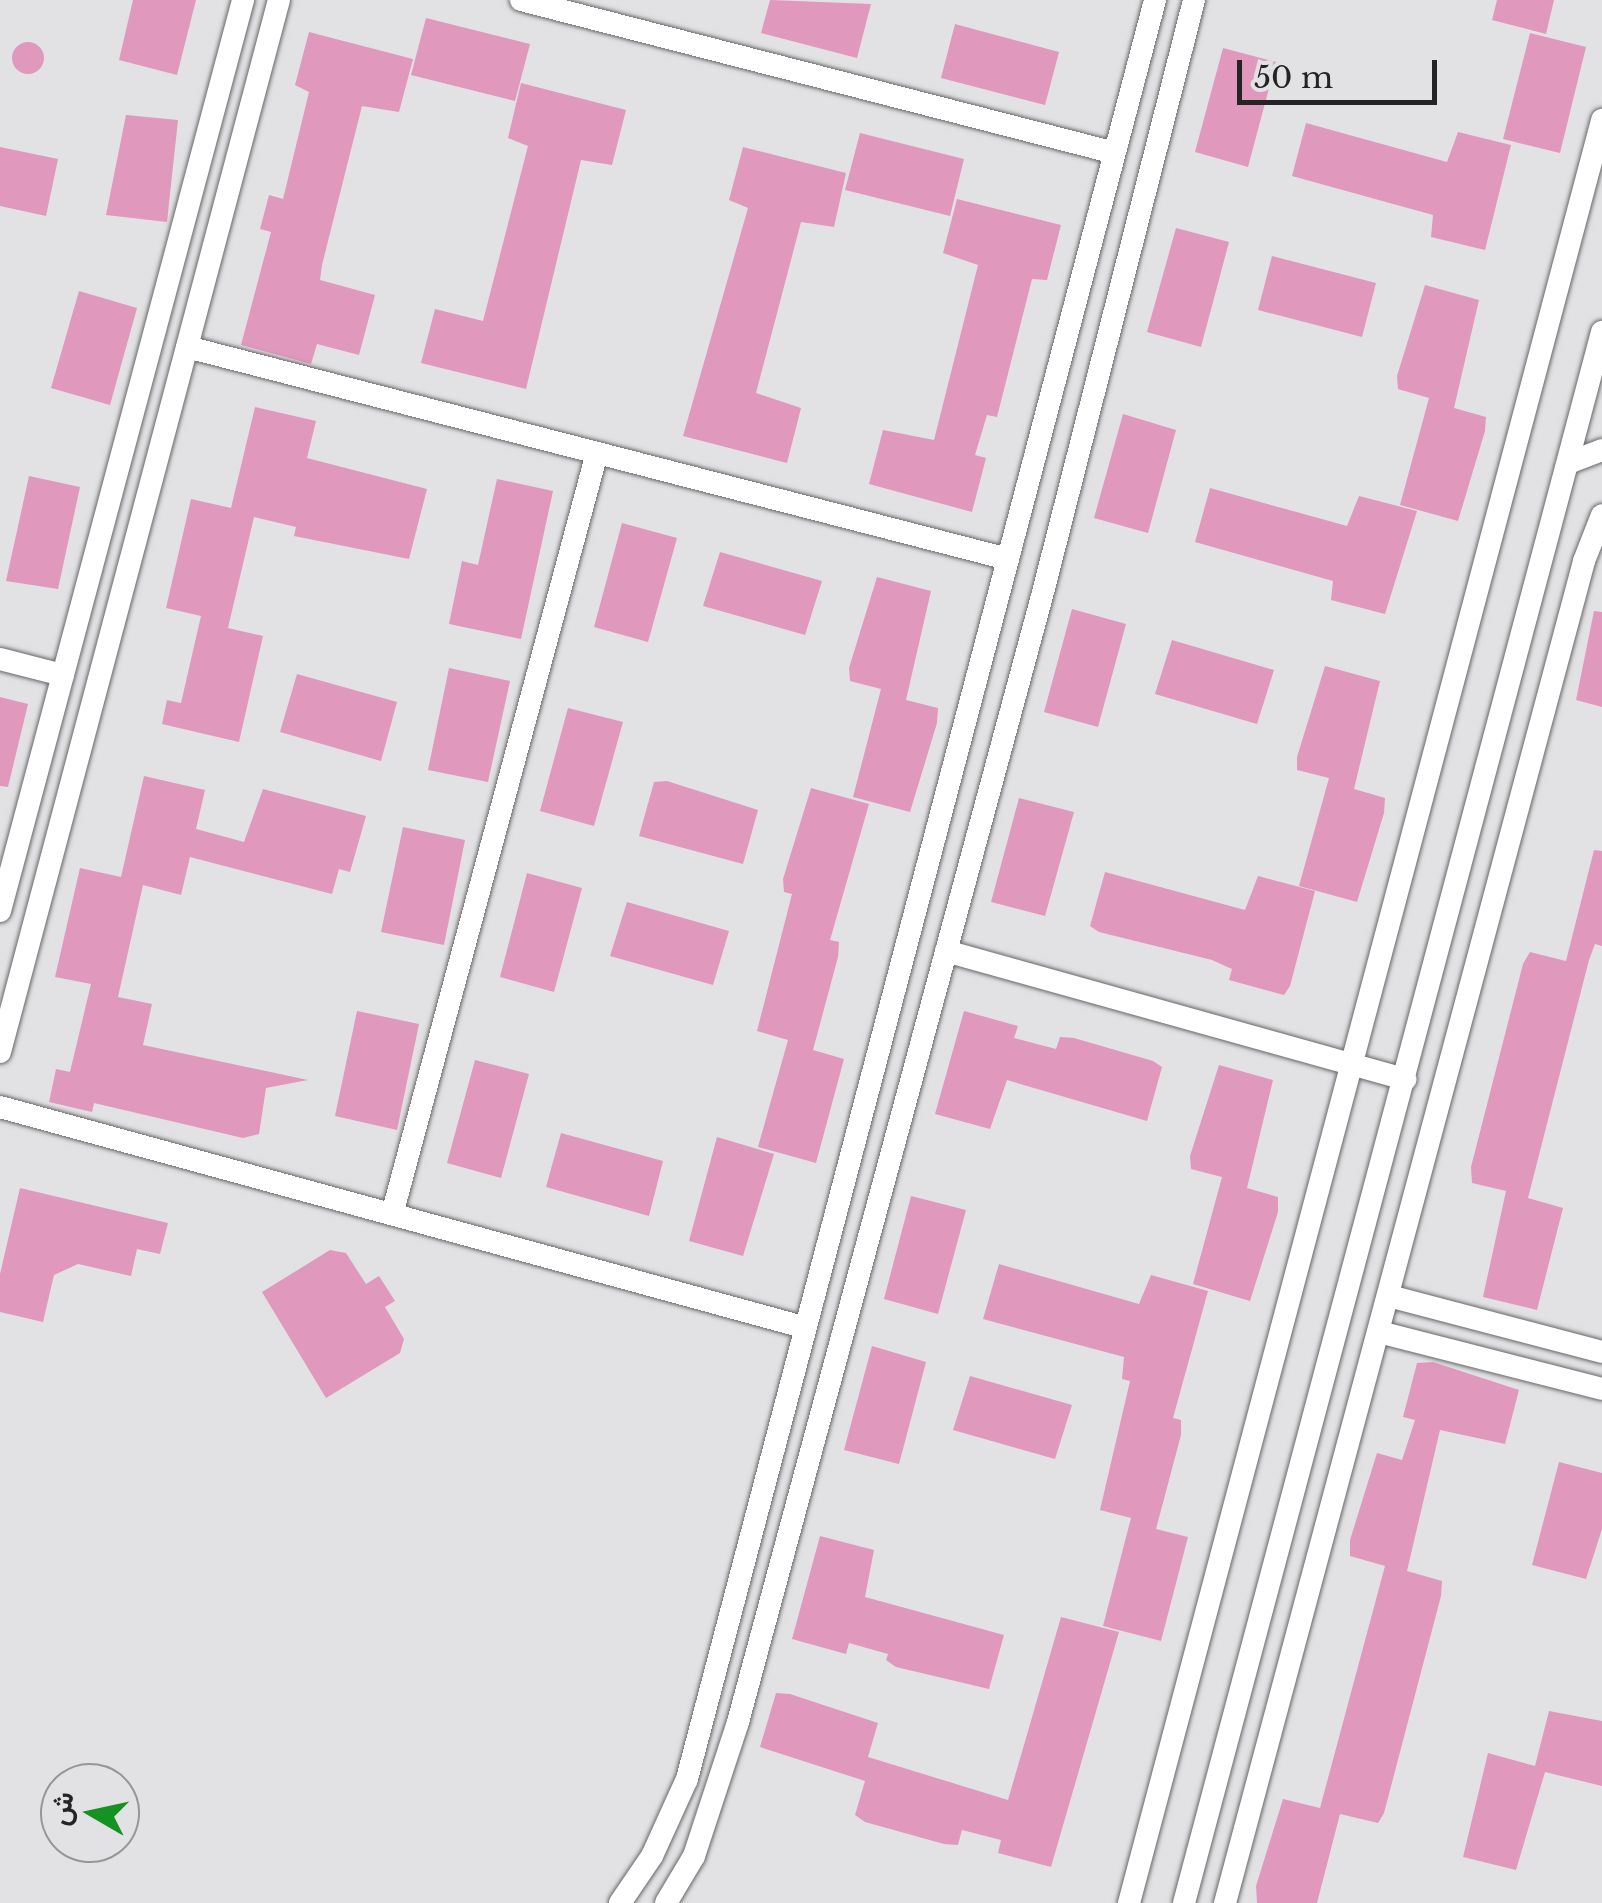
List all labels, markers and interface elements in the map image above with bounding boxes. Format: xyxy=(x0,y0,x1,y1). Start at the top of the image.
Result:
scale bar xyxy=(1242,40,1442,102)
text: 50 m xyxy=(1254,59,1333,96)
north arrow xyxy=(40,1763,140,1863)
text: ش xyxy=(42,1789,82,1828)

